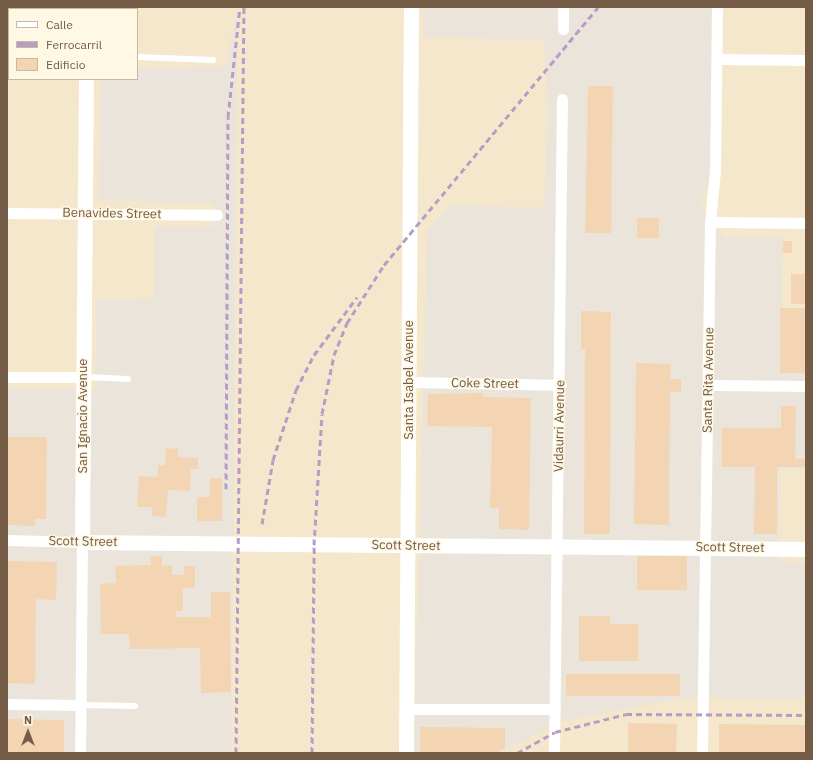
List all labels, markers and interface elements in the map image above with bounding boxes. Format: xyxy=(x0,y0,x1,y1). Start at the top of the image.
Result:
legend xyxy=(8,8,138,80)
text: Calle xyxy=(46,17,73,32)
text: Ferrocarril xyxy=(46,37,102,52)
text: Edificio xyxy=(46,57,85,72)
street label: Benavides Street xyxy=(62,205,162,223)
street label: Santa Isabel Avenue xyxy=(401,320,417,440)
street label: Santa Rita Avenue xyxy=(700,327,718,433)
street label: San Ignacio Avenue xyxy=(75,359,91,473)
street label: Coke Street xyxy=(451,376,519,392)
street label: Vidaurri Avenue xyxy=(551,380,569,472)
street label: Scott Street xyxy=(48,534,118,550)
street label: Scott Street xyxy=(371,538,441,554)
street label: Scott Street xyxy=(695,540,765,556)
north arrow xyxy=(8,712,48,752)
text: N xyxy=(24,713,32,727)

